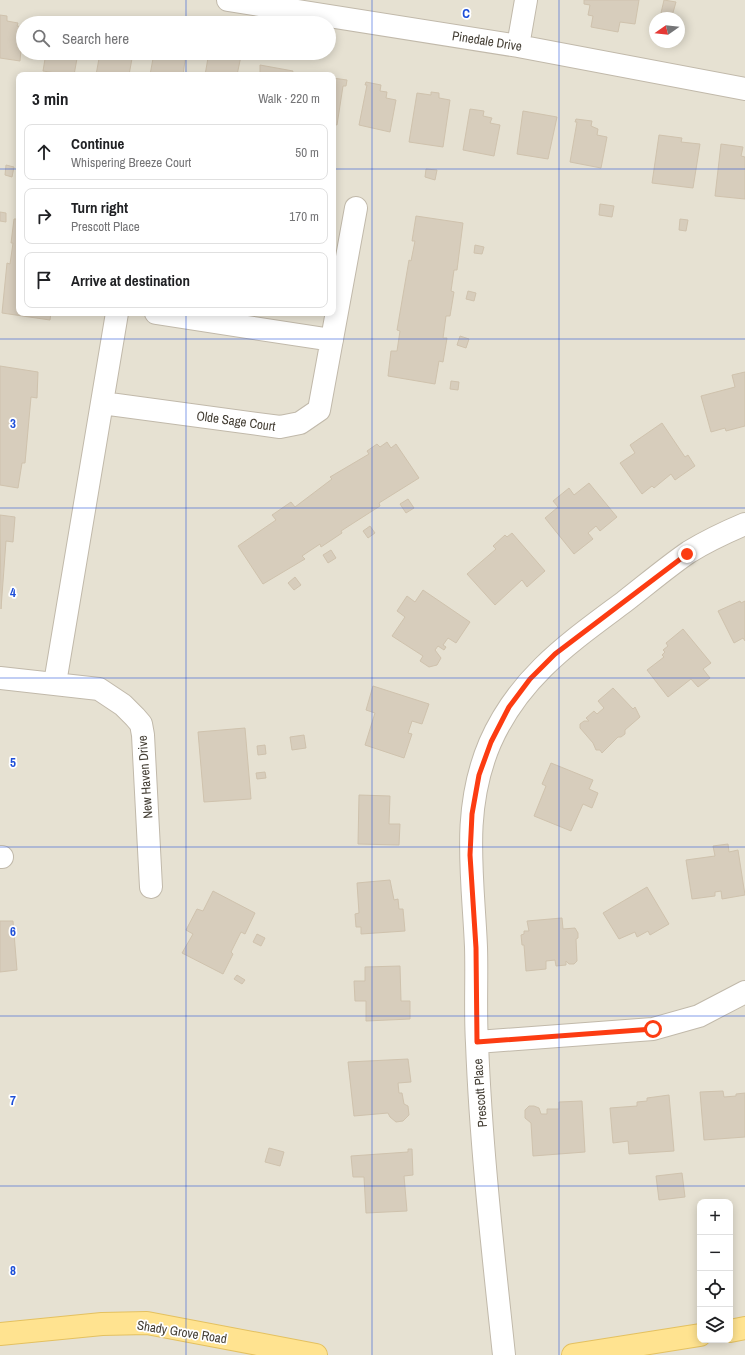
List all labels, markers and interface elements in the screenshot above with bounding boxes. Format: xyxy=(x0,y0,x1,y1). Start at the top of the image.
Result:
text: C xyxy=(462,5,470,22)
north arrow xyxy=(649,12,685,48)
search box xyxy=(16,16,336,60)
icon: search xyxy=(30,27,52,49)
street label: Pinedale Drive xyxy=(451,27,523,55)
text: Search here xyxy=(62,28,129,49)
text: 3 min xyxy=(32,87,68,110)
text: Walk · 220 m xyxy=(258,90,320,107)
text: Continue xyxy=(71,133,124,154)
icon: ahead xyxy=(33,141,55,163)
text: 50 m xyxy=(295,144,319,161)
text: Whispering Breeze Court xyxy=(71,154,191,171)
text: Turn right xyxy=(71,197,128,218)
icon: right xyxy=(33,205,55,227)
text: 170 m xyxy=(289,208,319,225)
text: Prescott Place xyxy=(71,218,140,235)
icon: arrive xyxy=(33,269,55,291)
text: Arrive at destination xyxy=(71,270,190,291)
street label: Olde Sage Court xyxy=(196,407,277,435)
text: 3 xyxy=(10,415,16,432)
route end xyxy=(678,545,696,563)
text: 4 xyxy=(10,584,16,601)
street label: New Haven Drive xyxy=(134,735,156,819)
text: 5 xyxy=(10,754,16,771)
text: 6 xyxy=(10,923,16,940)
route start xyxy=(644,1020,662,1038)
street label: Prescott Place xyxy=(469,1058,491,1128)
text: 7 xyxy=(10,1092,16,1109)
map controls xyxy=(697,1199,733,1343)
button: + xyxy=(697,1199,733,1235)
button: − xyxy=(697,1235,733,1271)
text: 8 xyxy=(10,1262,16,1279)
button: locate xyxy=(697,1271,733,1307)
button: layers xyxy=(697,1307,733,1343)
street label: Shady Grove Road xyxy=(136,1317,228,1347)

